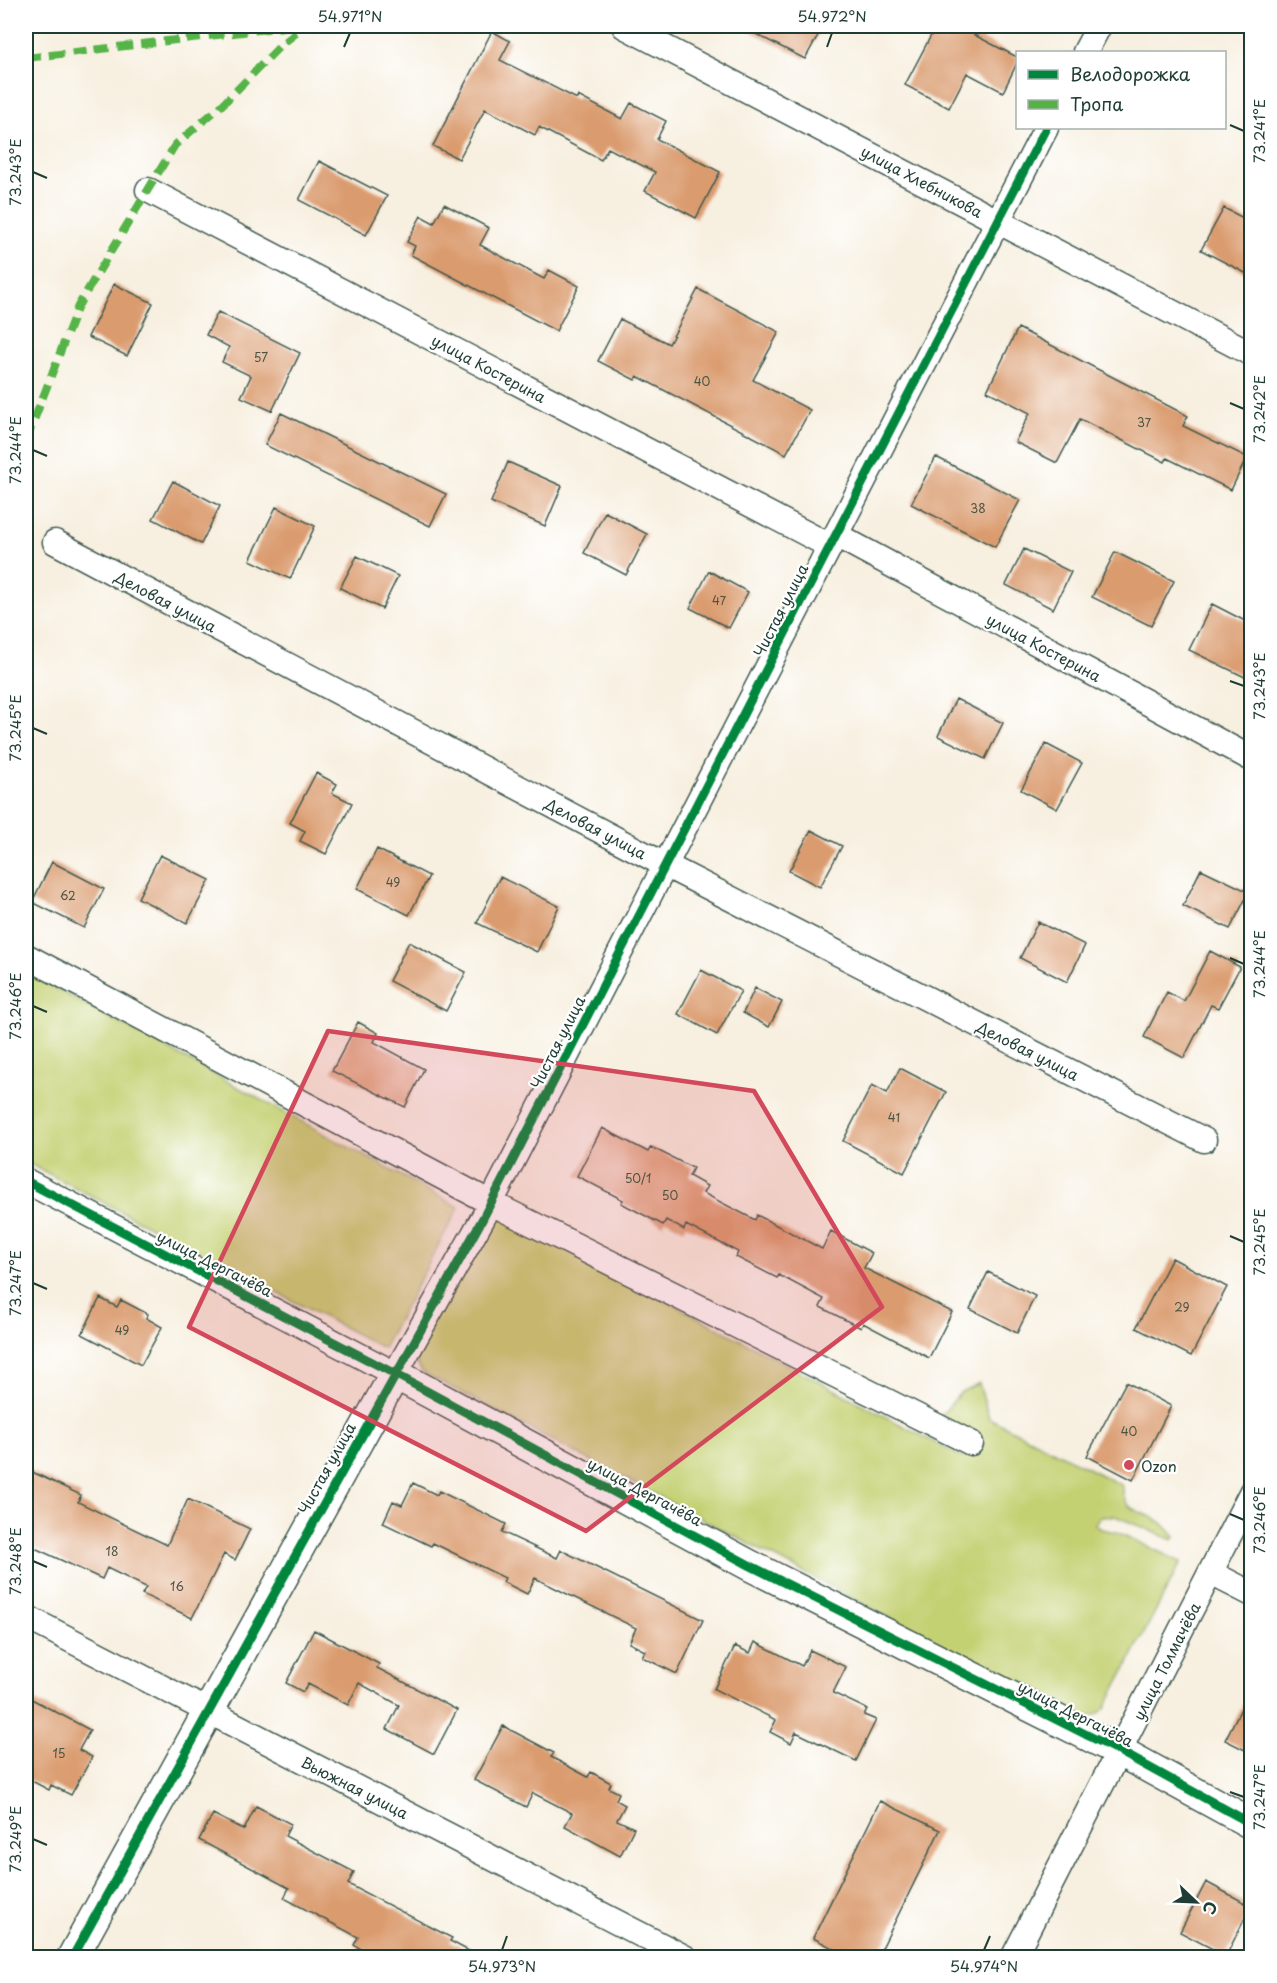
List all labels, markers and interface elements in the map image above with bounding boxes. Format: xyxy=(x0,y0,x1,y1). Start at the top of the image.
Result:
text: 54.971°N xyxy=(318,4,383,27)
text: 54.972°N xyxy=(797,4,867,27)
legend xyxy=(1016,51,1226,129)
text: Велодорожка xyxy=(1070,60,1191,87)
text: Тропа xyxy=(1070,90,1123,117)
text: 73.241°E xyxy=(1247,99,1270,163)
text: 73.243°E xyxy=(3,138,26,206)
street label: улица Хлебникова xyxy=(857,139,988,223)
street label: улица Костерина xyxy=(428,328,551,408)
house number: 57 xyxy=(254,348,268,366)
house number: 40 xyxy=(694,372,711,390)
text: 73.242°E xyxy=(1247,375,1270,443)
house number: 37 xyxy=(1137,413,1152,431)
text: 73.244°E xyxy=(3,416,26,484)
house number: 38 xyxy=(970,499,986,517)
street label: Чистая улица xyxy=(747,559,814,661)
street label: Деловая улица xyxy=(110,564,221,638)
house number: 47 xyxy=(712,591,727,609)
street label: улица Костерина xyxy=(983,607,1106,687)
text: 73.243°E xyxy=(1247,652,1270,720)
text: 73.245°E xyxy=(3,694,26,762)
street label: Деловая улица xyxy=(540,791,651,865)
house number: 49 xyxy=(386,873,400,891)
house number: 62 xyxy=(60,886,76,904)
text: 73.244°E xyxy=(1247,930,1270,998)
text: 73.246°E xyxy=(3,972,26,1040)
street label: Чистая улица xyxy=(524,991,591,1093)
street label: Деловая улица xyxy=(972,1014,1084,1086)
house number: 41 xyxy=(888,1108,900,1126)
house number: 50/1 xyxy=(625,1169,651,1187)
house number: 50 xyxy=(662,1186,678,1204)
text: 73.245°E xyxy=(1247,1208,1270,1276)
street label: улица Дергачёва xyxy=(153,1224,277,1302)
text: 73.247°E xyxy=(3,1250,26,1316)
house number: 29 xyxy=(1174,1298,1190,1316)
house number: 49 xyxy=(115,1321,129,1339)
street label: Чистая улица xyxy=(291,1417,361,1518)
house number: 40 xyxy=(1121,1422,1138,1440)
street label: улица Дергачёва xyxy=(584,1451,707,1531)
place label: Ozon xyxy=(1141,1454,1177,1477)
marker: Ozon xyxy=(1122,1458,1136,1472)
text: 73.246°E xyxy=(1247,1486,1270,1554)
text: 73.248°E xyxy=(3,1527,26,1595)
house number: 18 xyxy=(106,1542,118,1560)
house number: 16 xyxy=(170,1577,184,1595)
street label: улица Толмачёва xyxy=(1126,1598,1206,1724)
street label: улица Дергачёва xyxy=(1014,1674,1138,1752)
house number: 15 xyxy=(52,1744,66,1762)
street label: Вьюжная улица xyxy=(297,1750,413,1824)
text: 73.247°E xyxy=(1247,1764,1270,1830)
text: 73.249°E xyxy=(3,1806,26,1872)
north arrow xyxy=(1166,1872,1226,1932)
text: С xyxy=(1197,1898,1224,1918)
text: 54.973°N xyxy=(468,1954,536,1977)
text: 54.974°N xyxy=(950,1954,1018,1977)

